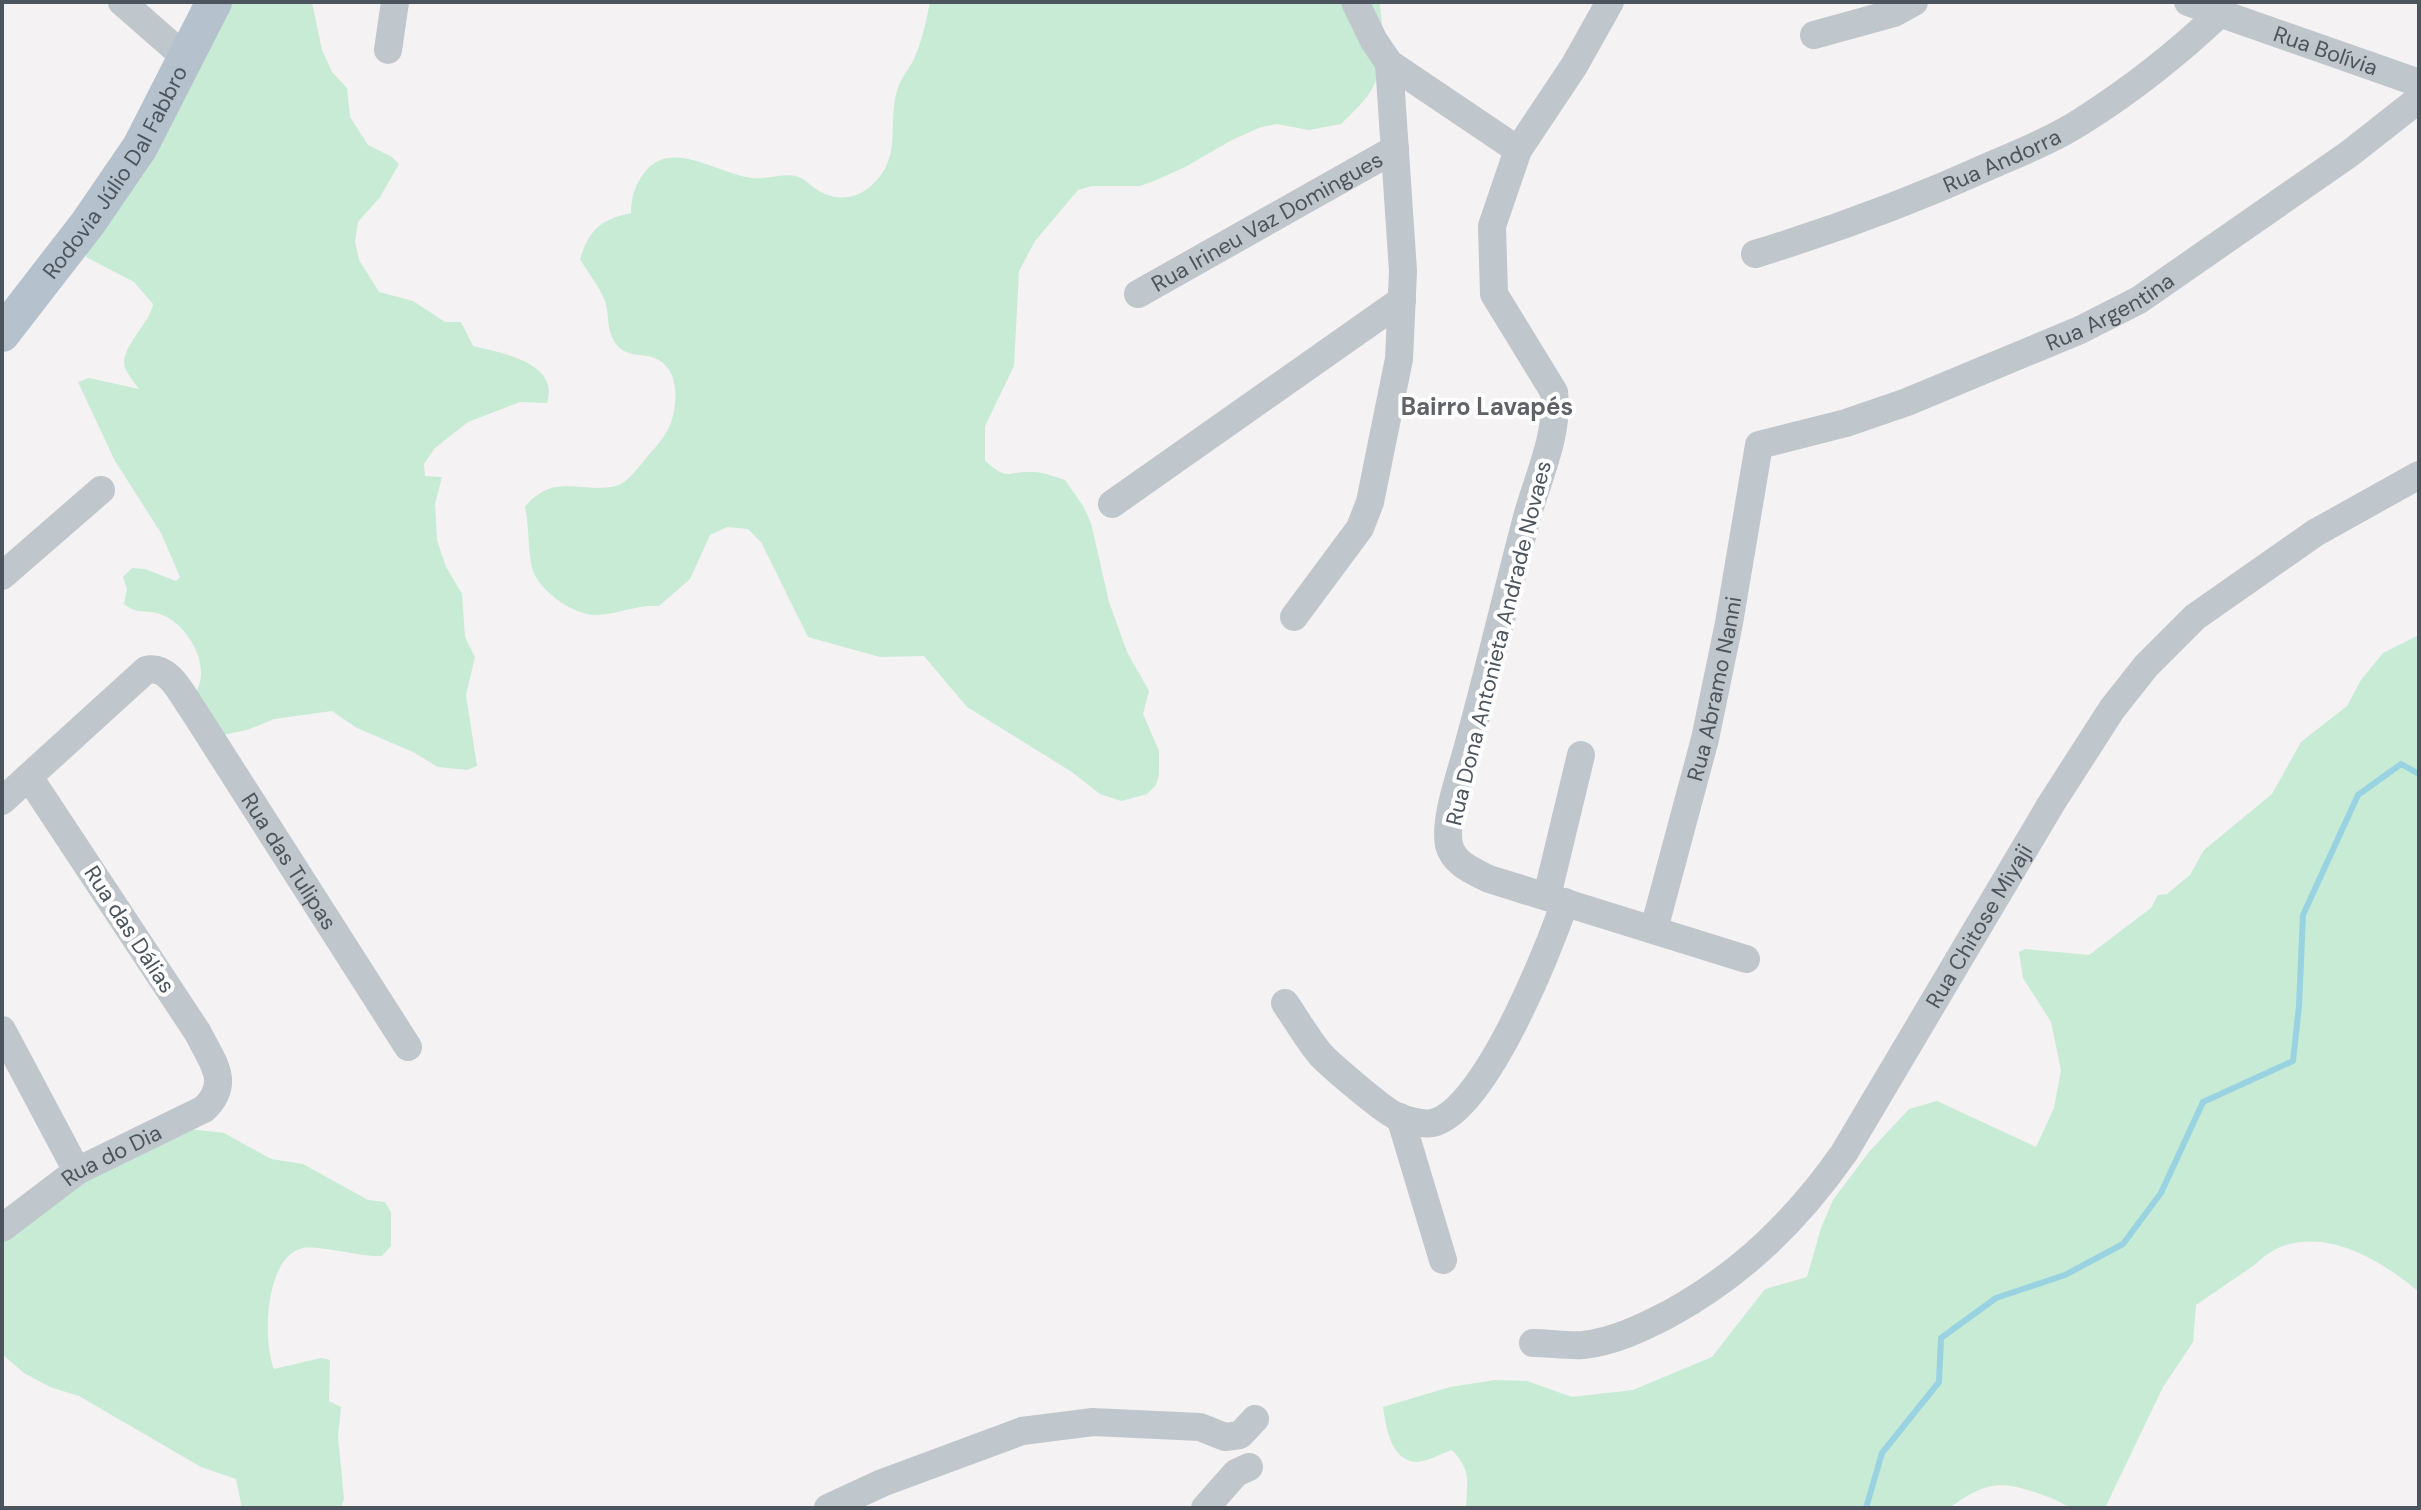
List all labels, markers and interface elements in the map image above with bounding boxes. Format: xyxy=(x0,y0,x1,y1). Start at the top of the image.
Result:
street label: Rua Bolívia xyxy=(2270,19,2382,82)
street label: Rodovia Júlio Dal Fabbro xyxy=(36,61,194,285)
street label: Rua Andorra xyxy=(1939,122,2066,200)
street label: Rua Irineu Vaz Domingues xyxy=(1146,145,1388,299)
street label: Rua Argentina xyxy=(2041,266,2180,358)
district label: Bairro Lavapés xyxy=(1401,391,1573,422)
street label: Rua Dona Antonieta Andrade Novaes xyxy=(1439,458,1558,828)
street label: Rua Abramo Nanni xyxy=(1680,594,1748,784)
street label: Rua das Tulipas xyxy=(235,787,343,935)
street label: Rua Chitose Miyaji xyxy=(1919,839,2039,1014)
street label: Rua das Dálias xyxy=(78,860,182,999)
street label: Rua do Dia xyxy=(55,1118,166,1193)

